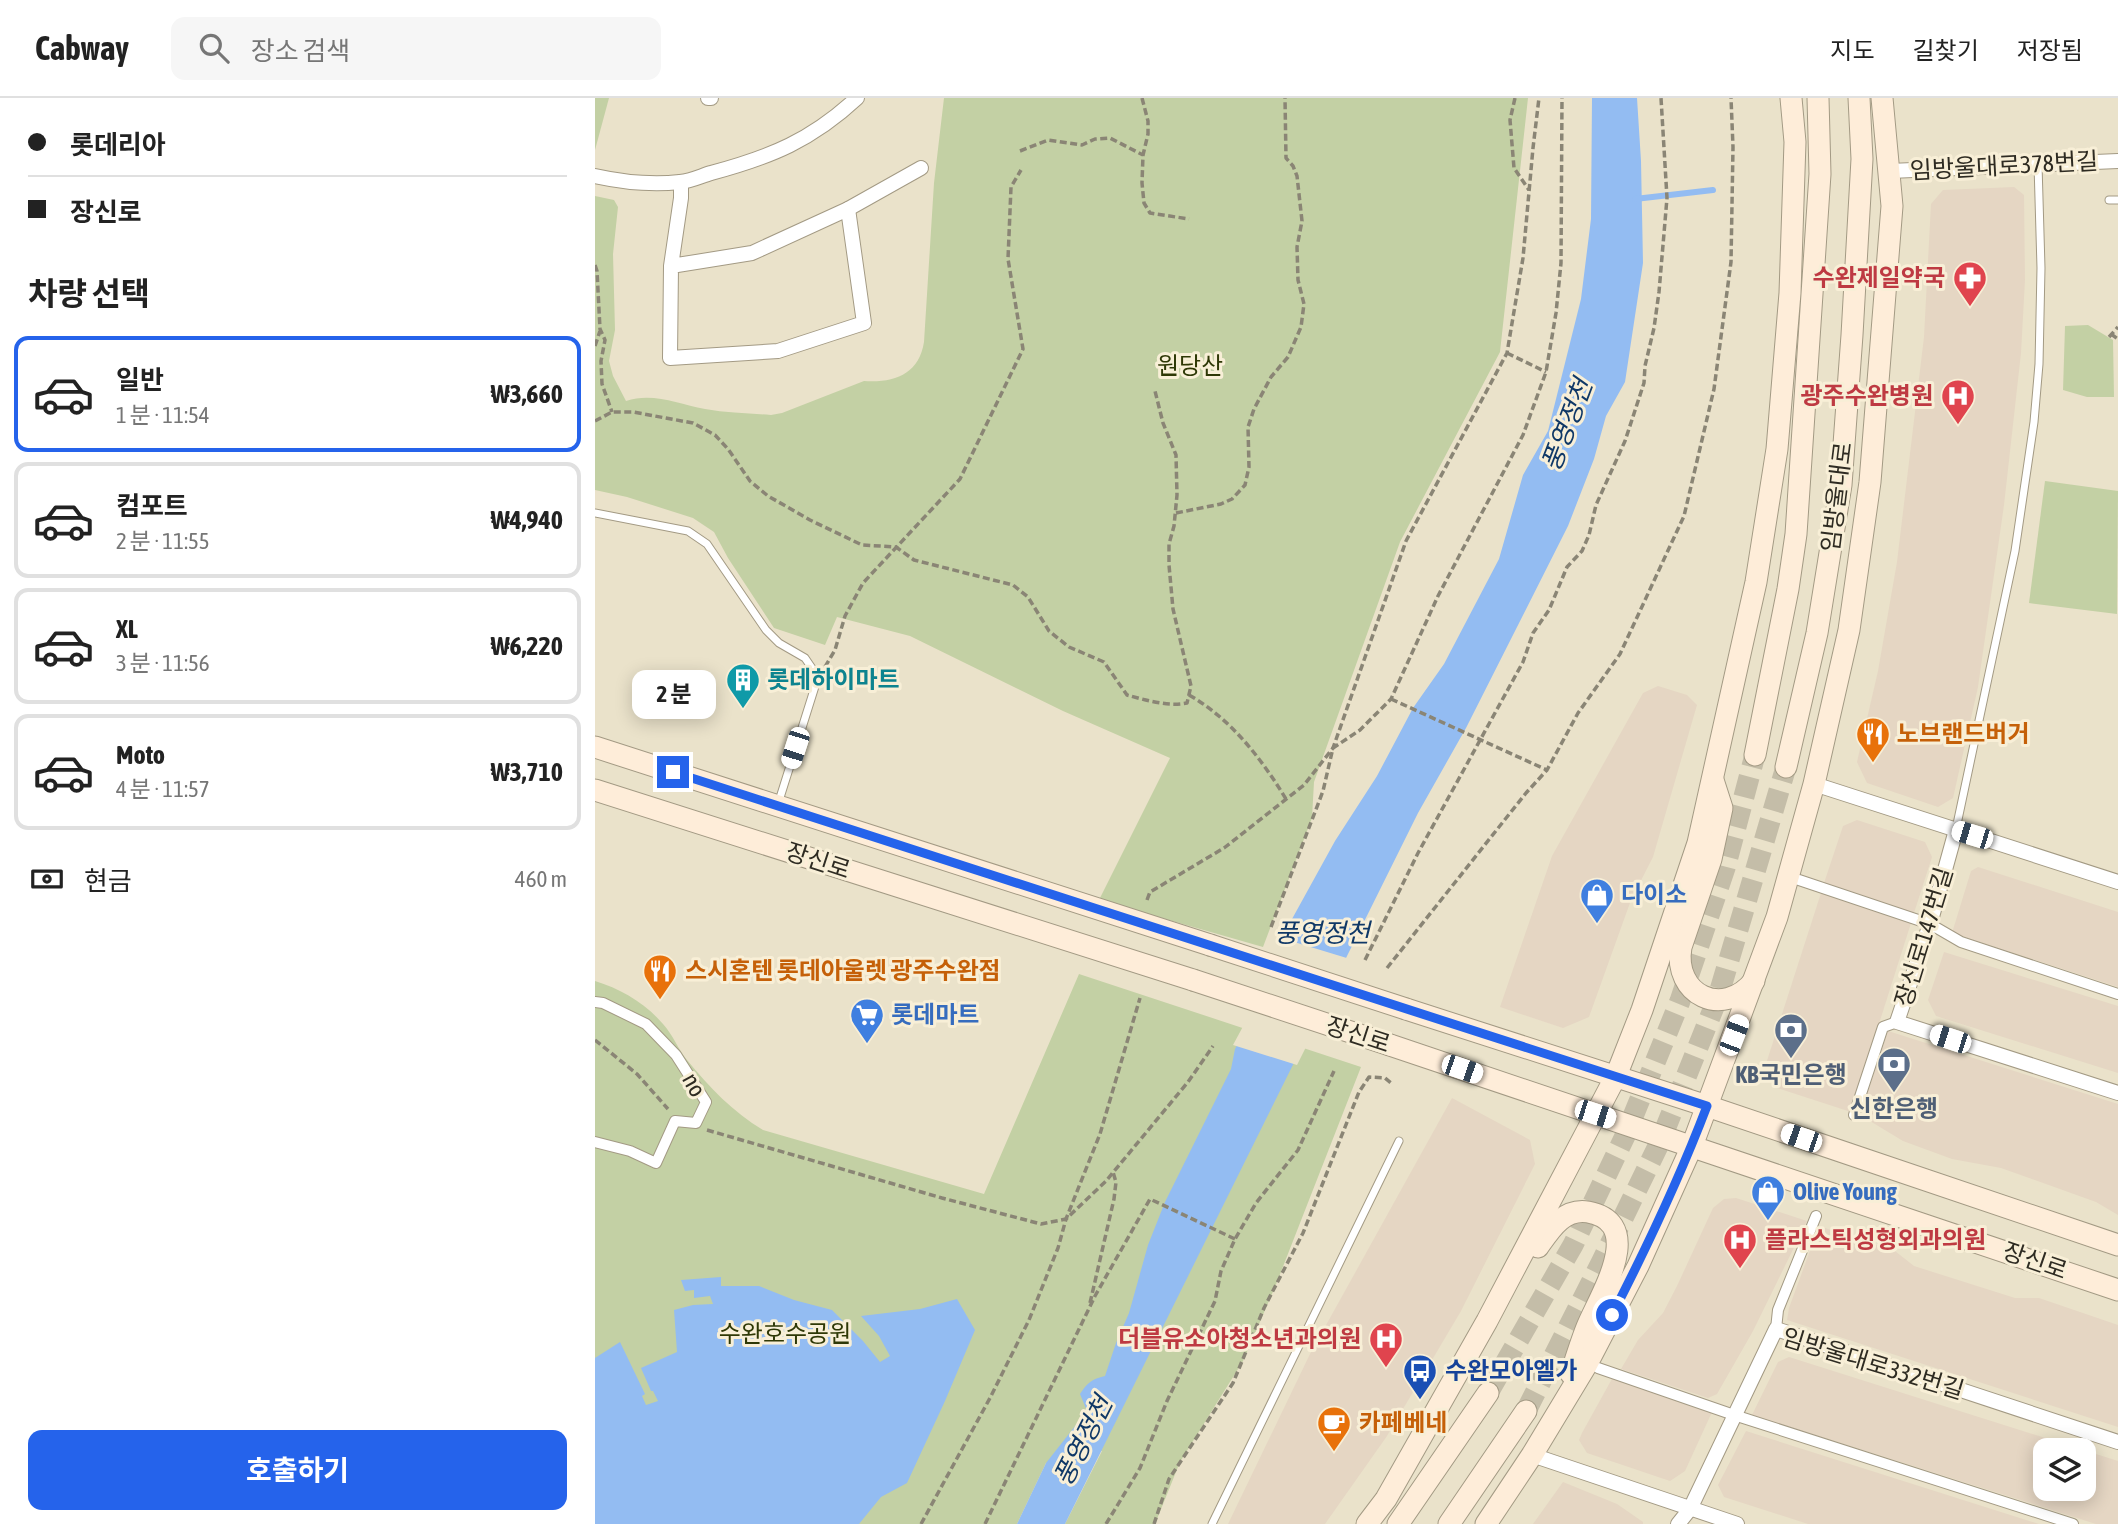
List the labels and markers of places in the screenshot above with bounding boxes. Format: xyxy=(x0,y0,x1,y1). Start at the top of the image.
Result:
pharmacy icon: 수완제일약국 xyxy=(1951,259,1989,308)
place label: 수완제일약국 xyxy=(1813,264,1945,291)
hospital icon: 광주수완병원 xyxy=(1939,377,1977,426)
place label: 광주수완병원 xyxy=(1801,382,1933,409)
building icon: 롯데하이마트 xyxy=(724,661,762,710)
place label: 롯데하이마트 xyxy=(767,666,899,693)
restaurant icon: 노브랜드버거 xyxy=(1854,715,1892,764)
place label: 노브랜드버거 xyxy=(1897,720,2029,747)
shop icon: 다이소 xyxy=(1578,876,1616,925)
place label: 다이소 xyxy=(1621,881,1687,908)
restaurant icon: 스시혼텐 롯데아울렛 광주수완점 xyxy=(641,952,679,1001)
place label: 스시혼텐 롯데아울렛 광주수완점 xyxy=(685,957,1001,984)
supermarket icon: 롯데마트 xyxy=(848,996,886,1045)
place label: 롯데마트 xyxy=(891,1001,979,1028)
bank icon: KB국민은행 xyxy=(1772,1011,1810,1060)
bank icon: 신한은행 xyxy=(1875,1045,1913,1094)
place label: KB국민은행 xyxy=(1735,1061,1847,1088)
place label: 신한은행 xyxy=(1850,1095,1938,1122)
shop icon: Olive Young xyxy=(1749,1173,1787,1222)
place label: Olive Young xyxy=(1793,1178,1897,1205)
hospital icon: 플라스틱성형외과의원 xyxy=(1721,1221,1759,1270)
place label: 플라스틱성형외과의원 xyxy=(1765,1226,1986,1253)
hospital icon: 더블유소아청소년과의원 xyxy=(1367,1320,1405,1369)
place label: 더블유소아청소년과의원 xyxy=(1118,1325,1361,1352)
bus stop icon: 수완모아엘가 xyxy=(1401,1352,1439,1401)
place label: 수완모아엘가 xyxy=(1445,1357,1577,1384)
cafe icon: 카페베네 xyxy=(1315,1404,1353,1453)
place label: 카페베네 xyxy=(1359,1409,1447,1436)

